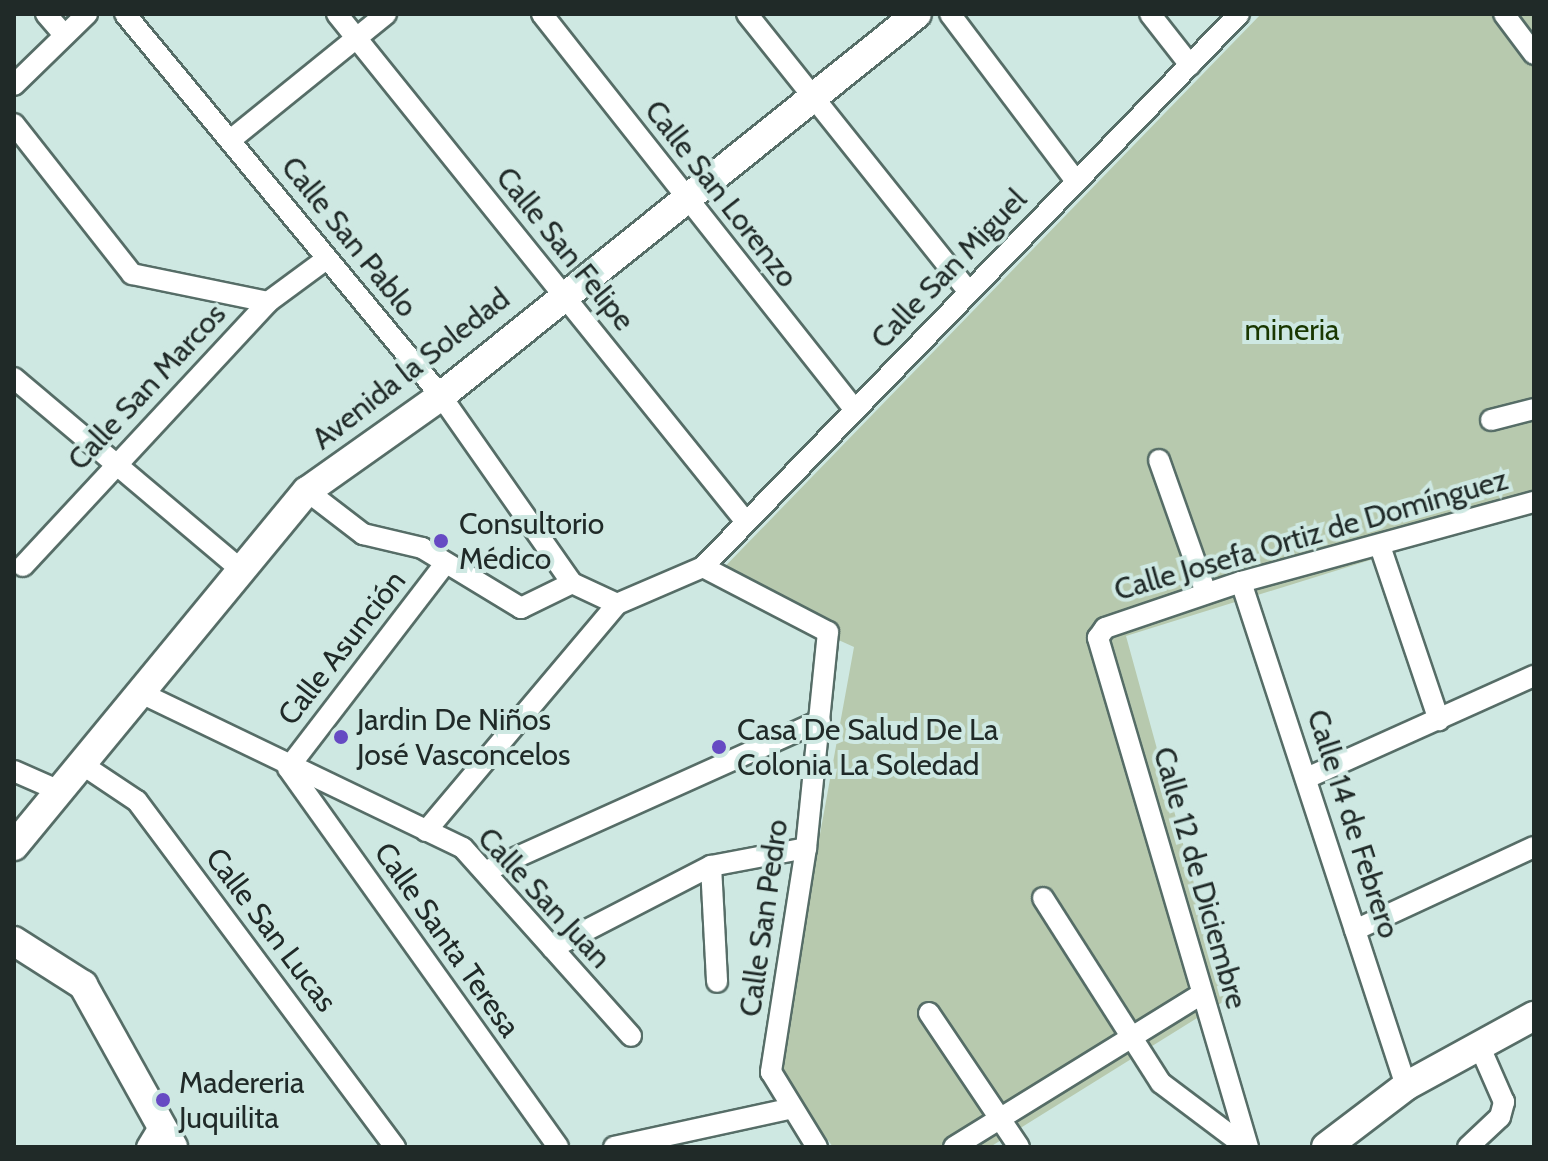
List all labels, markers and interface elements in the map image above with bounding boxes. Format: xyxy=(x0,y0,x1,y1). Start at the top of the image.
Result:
street label: Calle San Lorenzo xyxy=(637,93,805,295)
street label: Calle San Pablo xyxy=(273,150,425,324)
street label: Calle San Felipe xyxy=(488,160,642,338)
street label: Calle San Miguel xyxy=(864,182,1034,356)
street label: Avenida la Soledad xyxy=(305,281,517,457)
street label: Calle San Marcos xyxy=(61,296,233,478)
park label: mineria xyxy=(1244,312,1340,348)
street label: Calle Josefa Ortiz de Domínguez xyxy=(1110,462,1512,608)
place label: Consultorio Médico xyxy=(459,506,604,576)
marker: Consultorio Médico xyxy=(430,530,452,552)
street label: Calle Asunción xyxy=(271,564,413,732)
place label: Jardin De Niños José Vasconcelos xyxy=(357,702,570,772)
street label: Calle 14 de Febrero xyxy=(1299,705,1407,943)
place label: Casa De Salud De La Colonia La Soledad xyxy=(737,712,998,782)
marker: Jardin De Niños José Vasconcelos xyxy=(332,728,350,746)
marker: Casa De Salud De La Colonia La Soledad xyxy=(708,736,730,758)
street label: Calle 12 de Diciembre xyxy=(1145,743,1255,1013)
street label: Calle San Pedro xyxy=(732,817,796,1019)
street label: Calle San Juan xyxy=(470,820,618,976)
street label: Calle Santa Teresa xyxy=(367,836,527,1044)
street label: Calle San Lucas xyxy=(198,841,344,1019)
place label: Madereria Juquilita xyxy=(179,1065,304,1136)
marker: Madereria Juquilita xyxy=(154,1091,172,1109)

